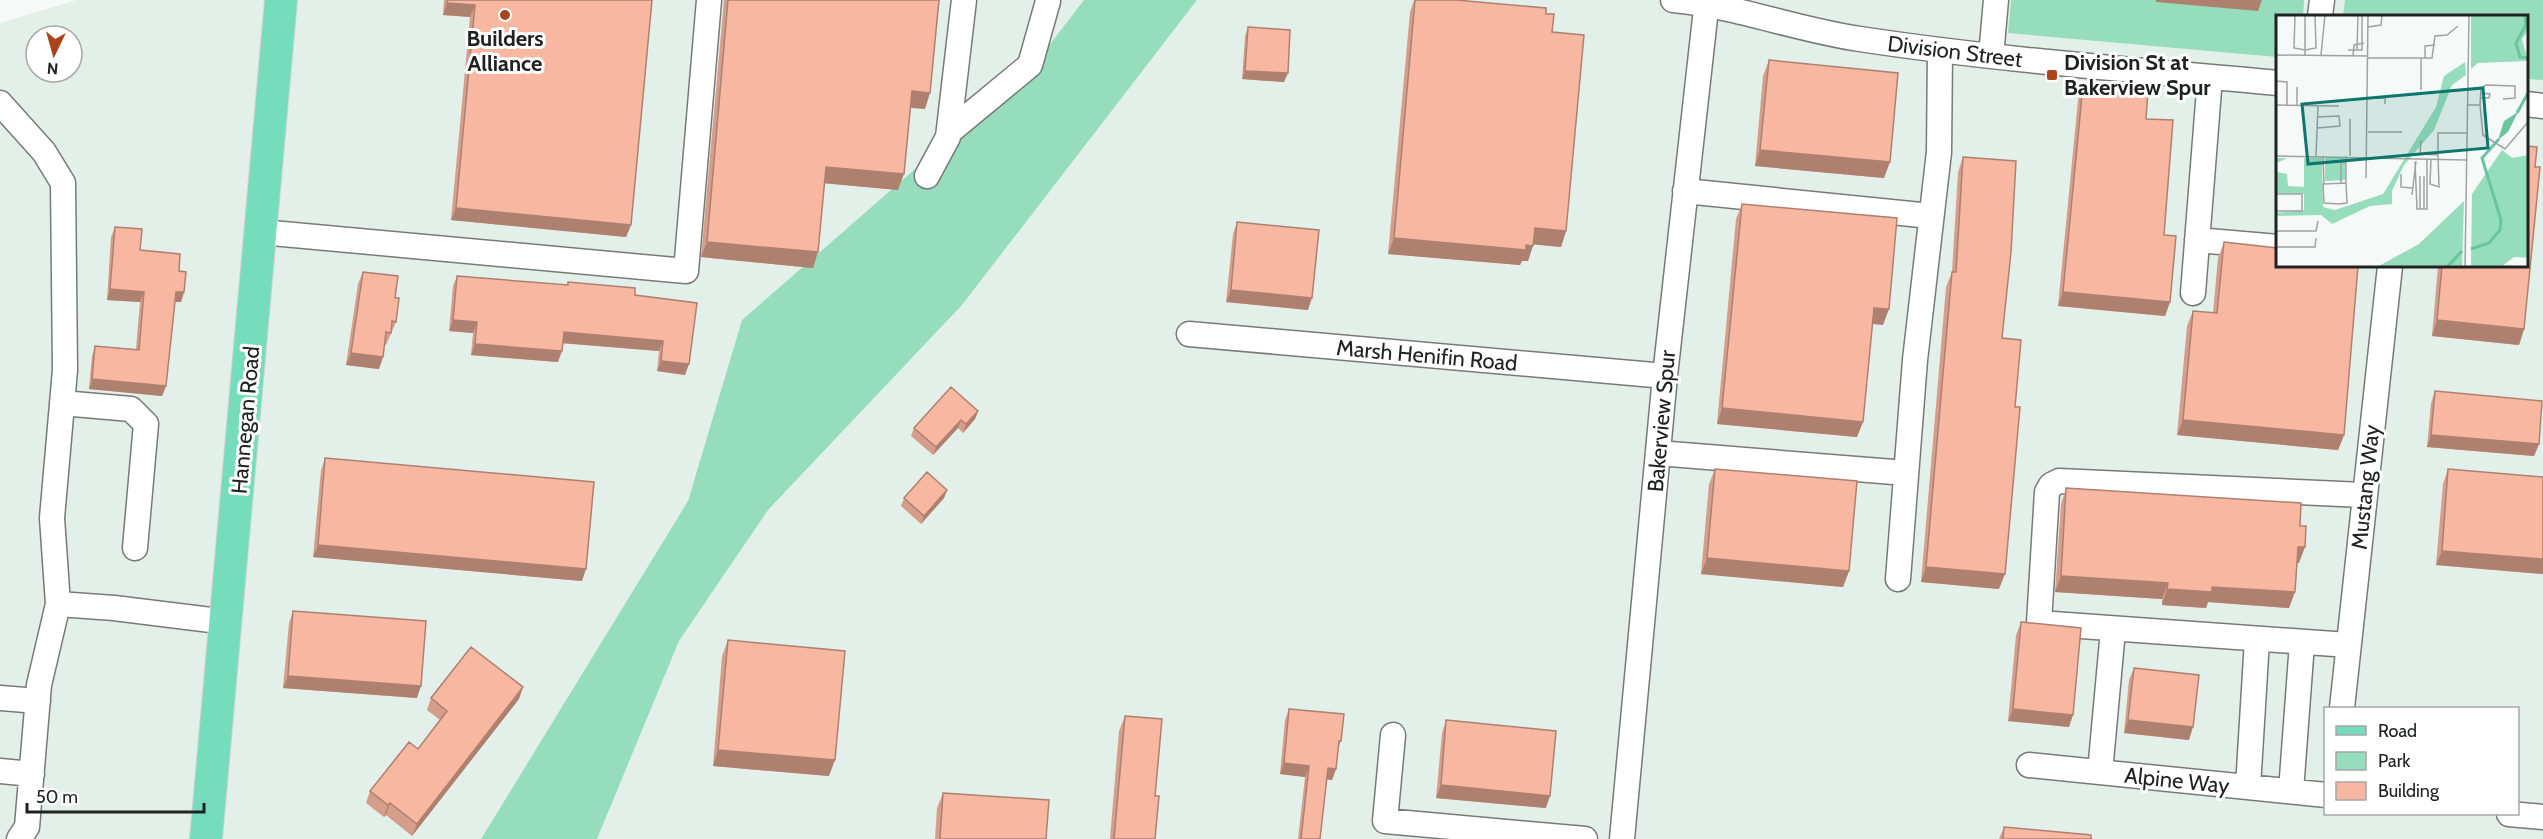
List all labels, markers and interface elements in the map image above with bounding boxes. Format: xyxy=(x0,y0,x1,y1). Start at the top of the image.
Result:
marker: Builders Alliance xyxy=(498,8,512,22)
inset map xyxy=(2276,15,2528,267)
north arrow xyxy=(24,24,84,84)
place label: Builders Alliance xyxy=(466,25,544,77)
street label: Division Street xyxy=(1886,30,2024,73)
place label: Division St at Bakerview Spur xyxy=(2064,49,2211,101)
text: N xyxy=(46,58,59,78)
marker: Division St at Bakerview Spur xyxy=(2045,68,2059,82)
street label: Marsh Henifin Road xyxy=(1335,334,1519,377)
street label: Hannegan Road xyxy=(226,345,265,495)
street label: Bakerview Spur xyxy=(1642,349,1681,493)
street label: Mustang Way xyxy=(2346,423,2385,551)
legend xyxy=(2324,707,2519,815)
text: Road xyxy=(2378,720,2417,742)
text: Park xyxy=(2378,750,2411,772)
street label: Alpine Way xyxy=(2123,762,2231,799)
scale bar xyxy=(27,776,204,814)
text: Building xyxy=(2378,780,2440,802)
text: 50 m xyxy=(36,786,78,808)

